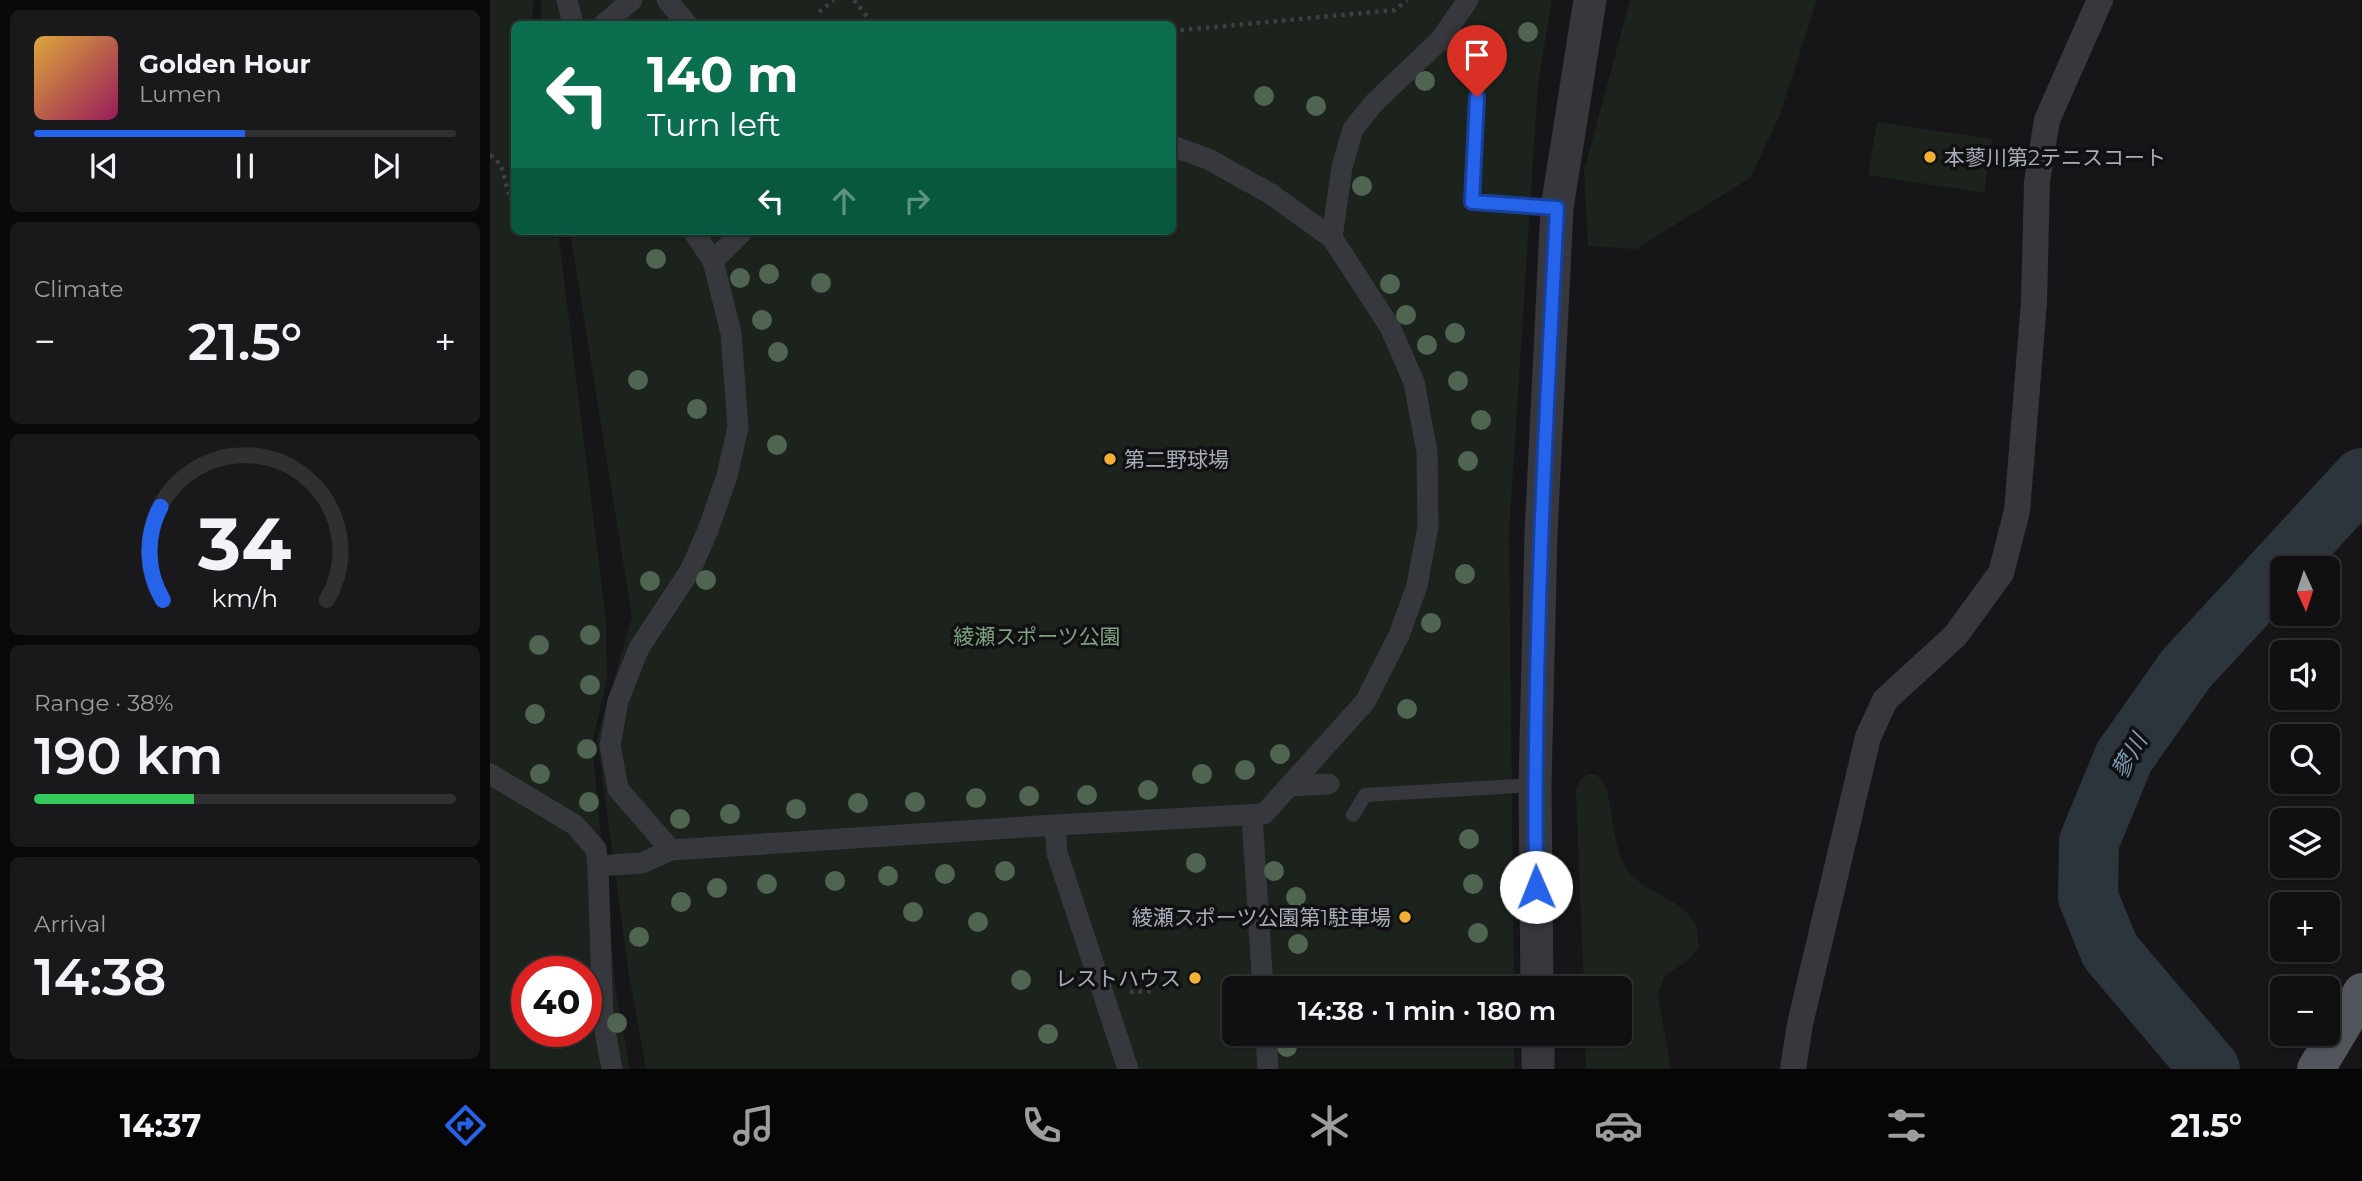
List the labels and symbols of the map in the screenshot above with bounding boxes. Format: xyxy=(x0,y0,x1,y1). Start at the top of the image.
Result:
pin xyxy=(1447,25,1507,97)
place label: 本蓼川第2テニスコート xyxy=(1944,145,2166,170)
marker: 本蓼川第2テニスコート xyxy=(1922,149,1938,165)
place label: 第二野球場 xyxy=(1124,447,1229,472)
marker: 第二野球場 xyxy=(1102,451,1118,467)
north arrow xyxy=(2270,556,2340,626)
park label: 綾瀬スポーツ公園 xyxy=(953,624,1121,649)
water label: 蓼川 xyxy=(2105,726,2154,783)
position arrow xyxy=(1499,850,1573,924)
place label: 綾瀬スポーツ公園第1駐車場 xyxy=(1132,905,1391,930)
marker: 綾瀬スポーツ公園第1駐車場 xyxy=(1397,909,1413,925)
speed limit sign: 40 xyxy=(511,956,602,1047)
place label: レストハウス xyxy=(1055,966,1181,991)
marker: レストハウス xyxy=(1187,970,1203,986)

